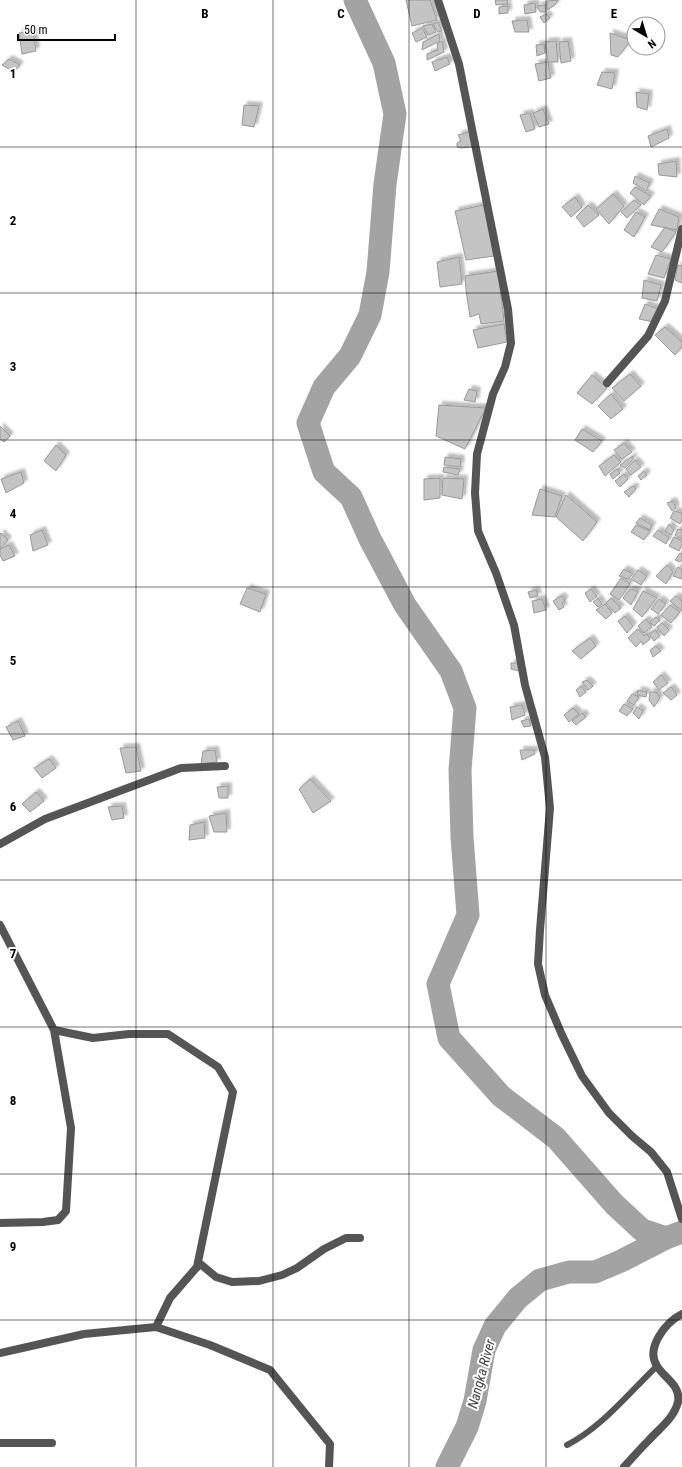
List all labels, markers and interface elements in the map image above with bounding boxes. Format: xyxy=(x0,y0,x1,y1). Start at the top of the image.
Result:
text: B xyxy=(201,6,209,21)
text: C xyxy=(337,6,345,21)
text: D xyxy=(473,6,481,21)
text: E xyxy=(611,6,618,21)
scale bar xyxy=(18,16,115,42)
north arrow xyxy=(626,16,666,56)
text: 50 m xyxy=(24,23,48,37)
text: N xyxy=(645,36,659,51)
text: 1 xyxy=(10,66,16,81)
text: 2 xyxy=(10,213,17,228)
text: 3 xyxy=(10,359,16,374)
text: 4 xyxy=(10,506,17,521)
text: 5 xyxy=(10,653,17,668)
text: 6 xyxy=(10,799,17,814)
text: 7 xyxy=(10,946,17,961)
text: 8 xyxy=(10,1093,16,1108)
text: 9 xyxy=(10,1239,16,1254)
water label: Nangka River xyxy=(464,1337,498,1410)

